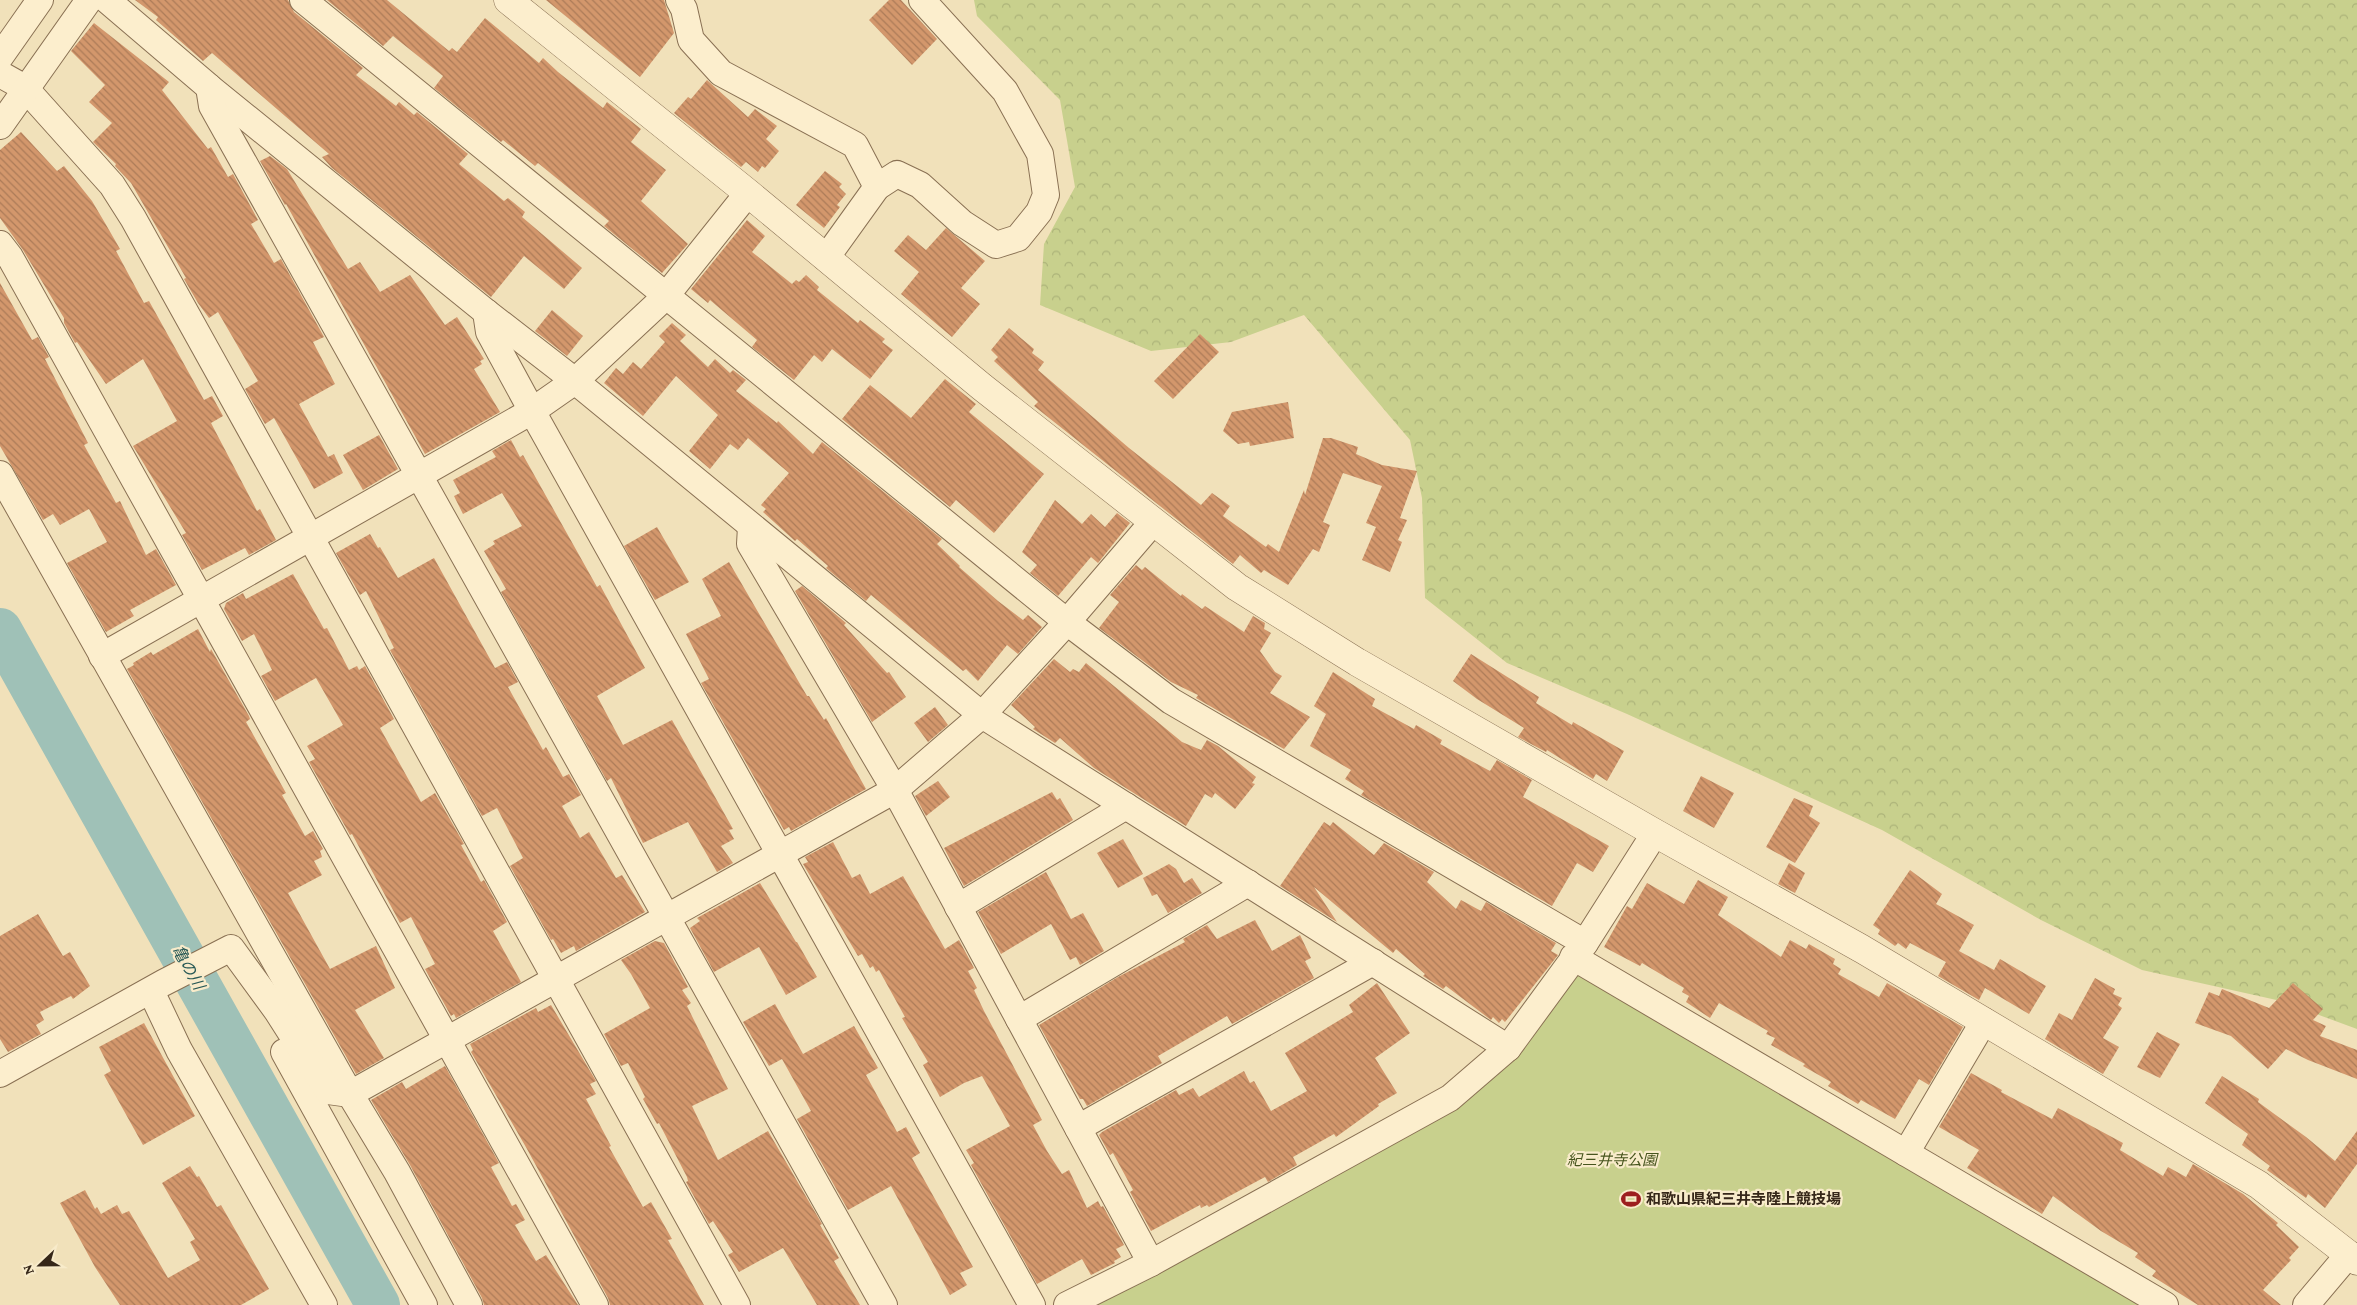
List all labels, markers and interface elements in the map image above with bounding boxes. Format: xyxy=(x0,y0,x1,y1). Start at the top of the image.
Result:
water label: 亀の川 xyxy=(169,942,209,994)
park label: 紀三井寺公園 xyxy=(1567,1152,1659,1168)
sports icon: 和歌山県紀三井寺陸上競技場 xyxy=(1620,1188,1642,1210)
place label: 和歌山県紀三井寺陸上競技場 xyxy=(1646,1190,1841,1207)
north arrow xyxy=(15,1240,65,1290)
text: N xyxy=(19,1262,37,1277)

